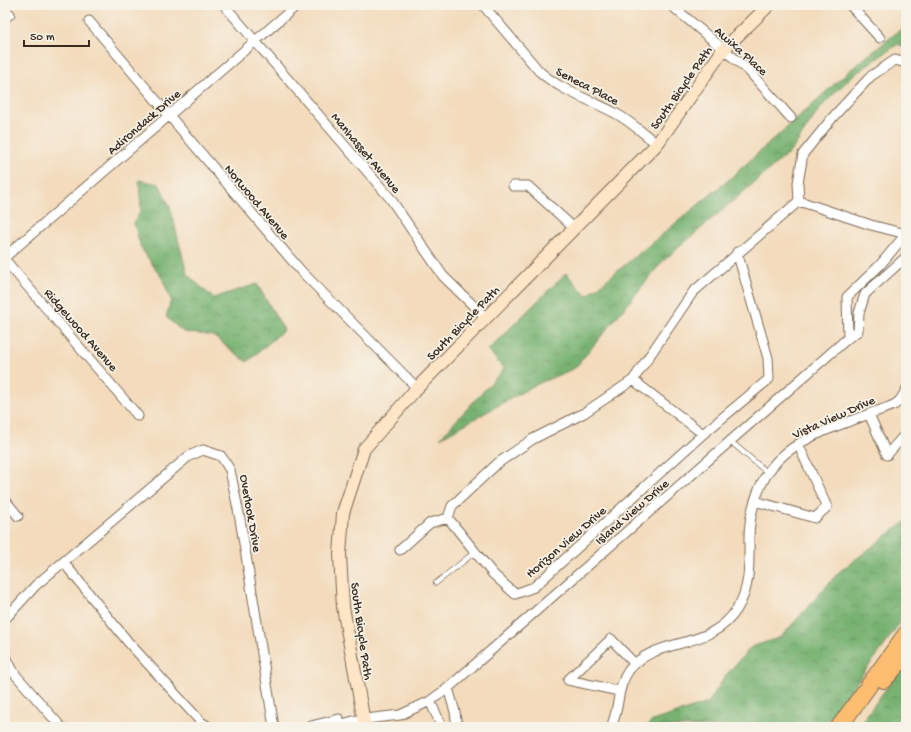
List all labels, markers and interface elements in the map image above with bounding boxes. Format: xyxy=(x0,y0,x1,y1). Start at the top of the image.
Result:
scale bar xyxy=(24,22,89,48)
street label: Awixa Place xyxy=(711,24,770,80)
text: 50 m xyxy=(30,31,55,45)
street label: South Bicycle Path xyxy=(648,44,716,133)
street label: Seneca Place xyxy=(553,65,621,110)
street label: Adirondack Drive xyxy=(105,87,185,159)
street label: Manhasset Avenue xyxy=(327,110,403,197)
street label: Norwood Avenue xyxy=(220,162,292,243)
street label: South Bicycle Path xyxy=(424,283,503,364)
street label: Ridgewood Avenue xyxy=(40,286,120,375)
street label: Vista View Drive xyxy=(790,393,878,444)
street label: Overlook Drive xyxy=(235,474,264,554)
street label: Island View Drive xyxy=(593,476,673,549)
street label: Horizon View Drive xyxy=(523,504,610,582)
street label: South Bicycle Path xyxy=(346,582,375,681)

